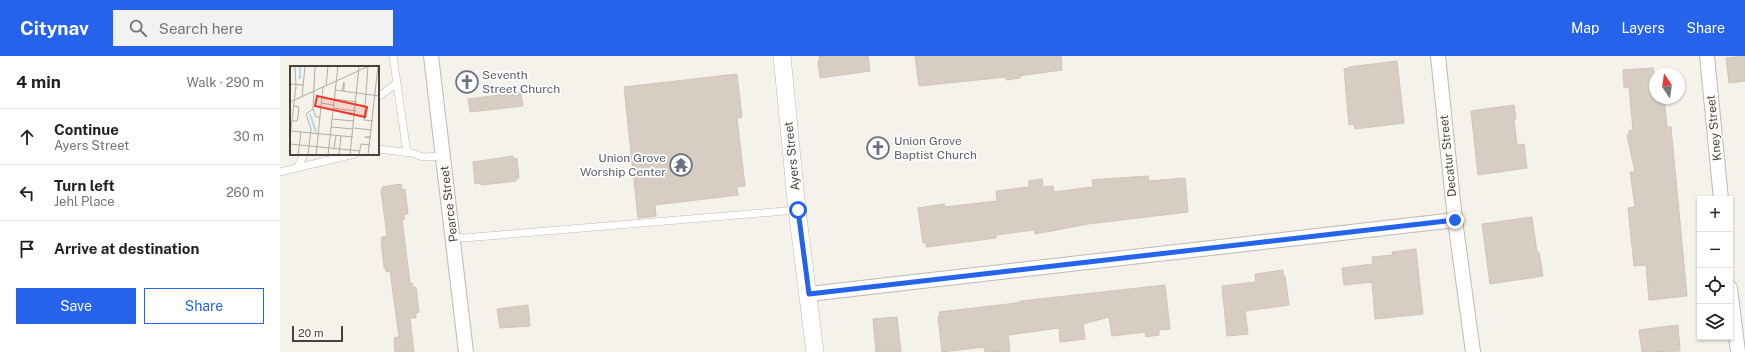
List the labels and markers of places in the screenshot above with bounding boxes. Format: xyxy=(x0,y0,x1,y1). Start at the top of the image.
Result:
place label: Seventh Street Church xyxy=(482,68,560,96)
church icon: Seventh Street Church xyxy=(454,69,480,95)
place label: Union Grove Baptist Church xyxy=(894,134,977,162)
church icon: Union Grove Baptist Church xyxy=(865,135,891,161)
place label: Union Grove Worship Center xyxy=(580,151,666,179)
temple icon: Union Grove Worship Center xyxy=(668,152,694,178)

